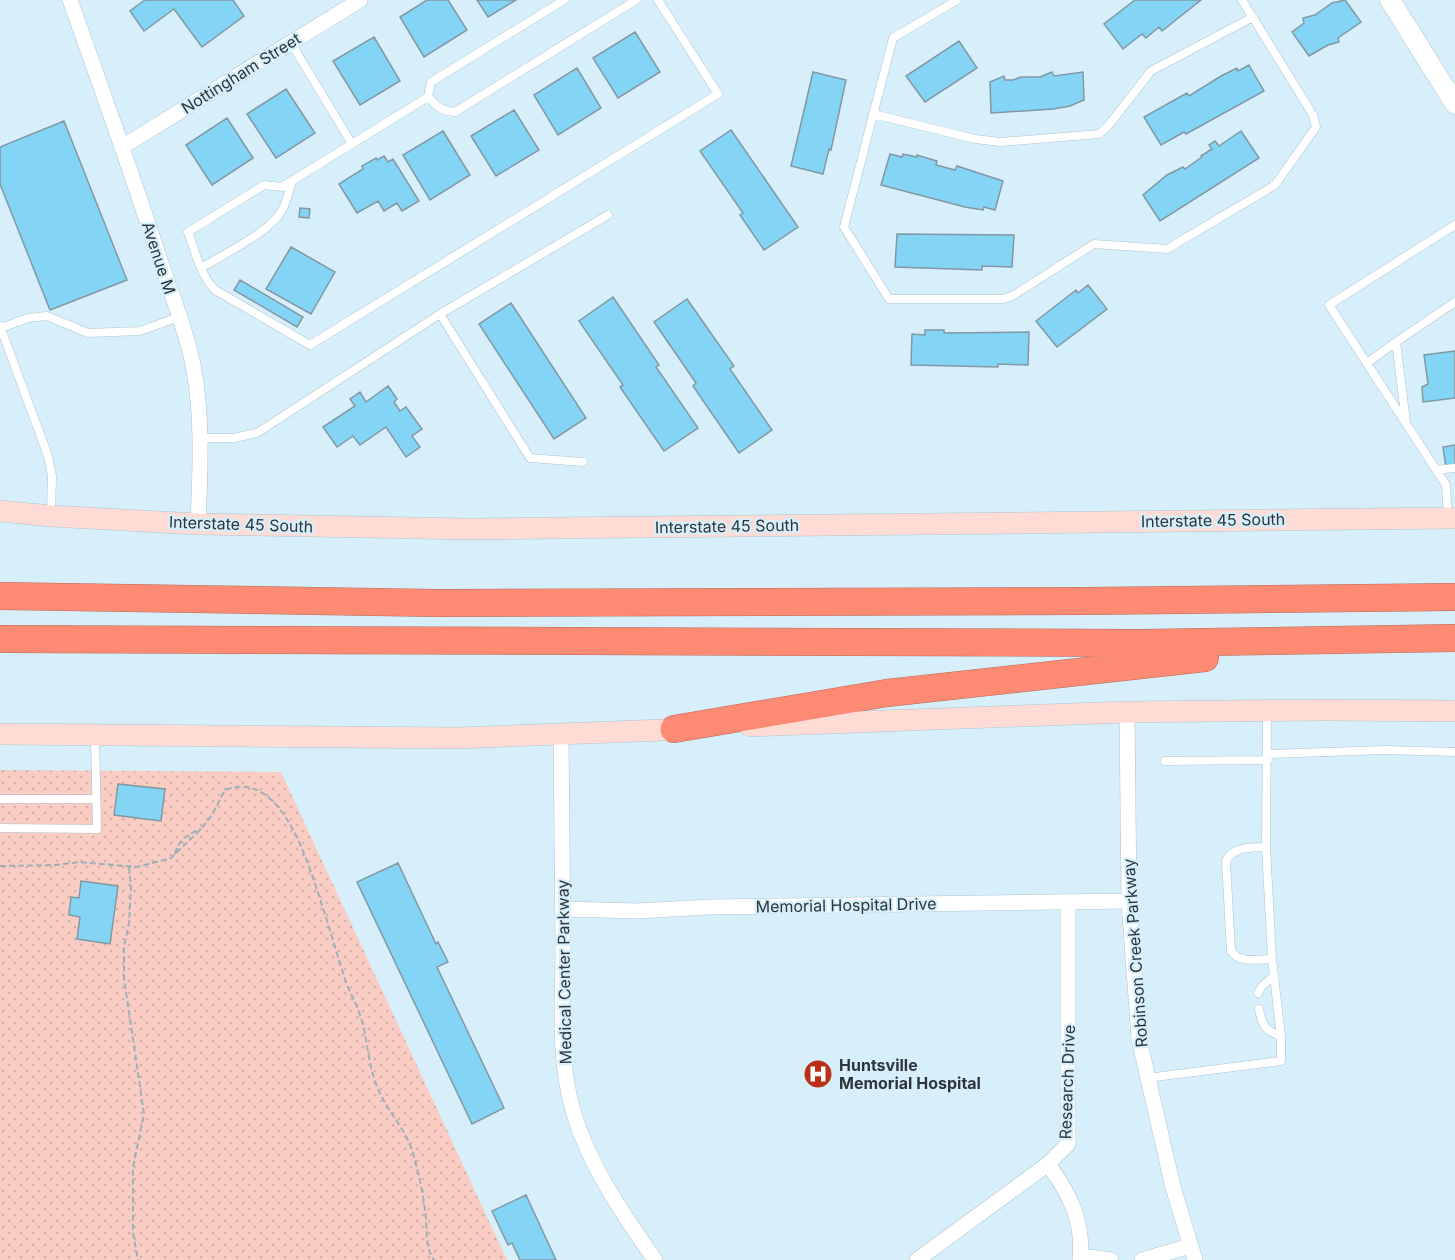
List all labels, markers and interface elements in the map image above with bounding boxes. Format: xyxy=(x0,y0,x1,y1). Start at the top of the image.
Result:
street label: Nottingham Street xyxy=(178,28,304,118)
street label: Avenue M xyxy=(138,219,180,297)
street label: Interstate 45 South xyxy=(1141,509,1285,531)
street label: Interstate 45 South xyxy=(168,511,314,537)
street label: Interstate 45 South xyxy=(655,515,799,537)
street label: Robinson Creek Parkway xyxy=(1118,858,1152,1048)
street label: Medical Center Parkway xyxy=(552,880,576,1064)
street label: Memorial Hospital Drive xyxy=(755,893,937,917)
street label: Research Drive xyxy=(1055,1024,1079,1140)
place label: Huntsville Memorial Hospital xyxy=(839,1055,981,1093)
hospital icon: Huntsville Memorial Hospital xyxy=(802,1058,834,1090)

